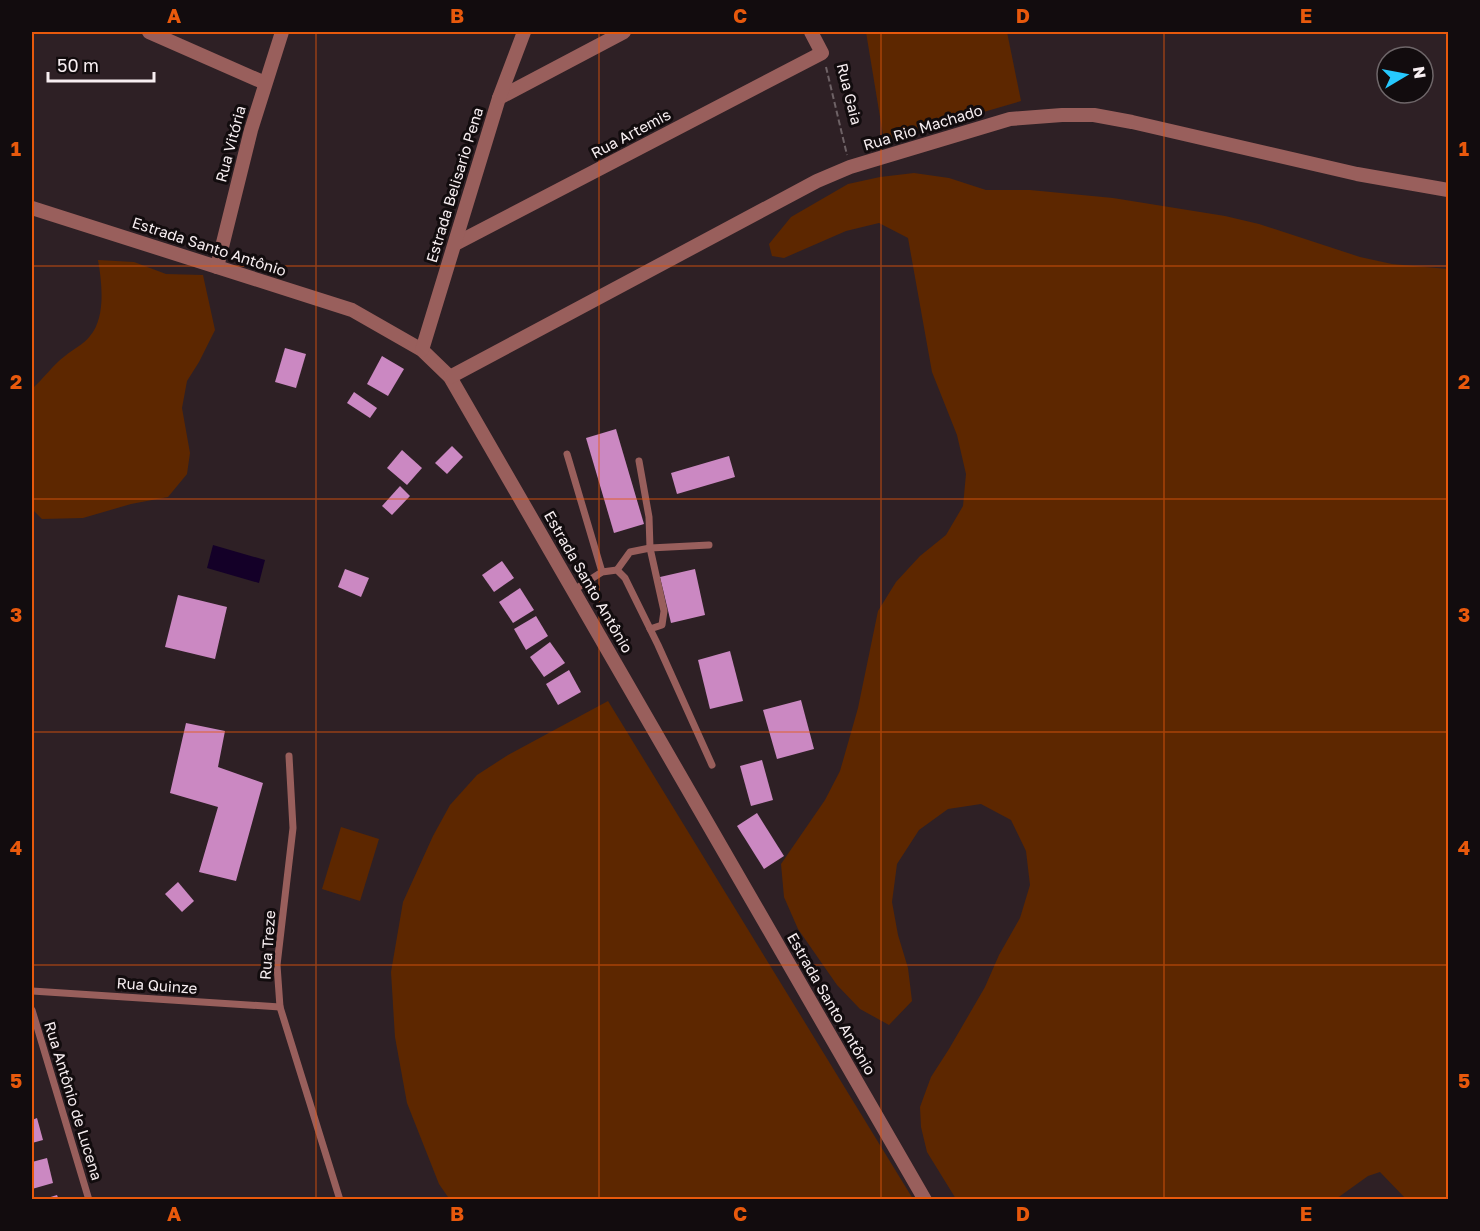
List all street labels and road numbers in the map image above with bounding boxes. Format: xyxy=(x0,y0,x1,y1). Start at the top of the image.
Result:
street label: Rua Gaia xyxy=(834,61,866,126)
street label: Rua Rio Machado xyxy=(861,100,984,154)
street label: Rua Vitória xyxy=(211,103,249,184)
street label: Estrada Belisario Pena xyxy=(422,105,486,265)
street label: Rua Artemis xyxy=(588,105,673,162)
street label: Estrada Santo Antônio xyxy=(130,213,289,279)
street label: Estrada Santo Antônio xyxy=(541,507,637,656)
street label: Rua Treze xyxy=(256,909,278,980)
street label: Estrada Santo Antônio xyxy=(784,929,880,1078)
street label: Rua Quinze xyxy=(116,973,198,997)
street label: Rua Antônio de Lucena xyxy=(41,1019,107,1182)

